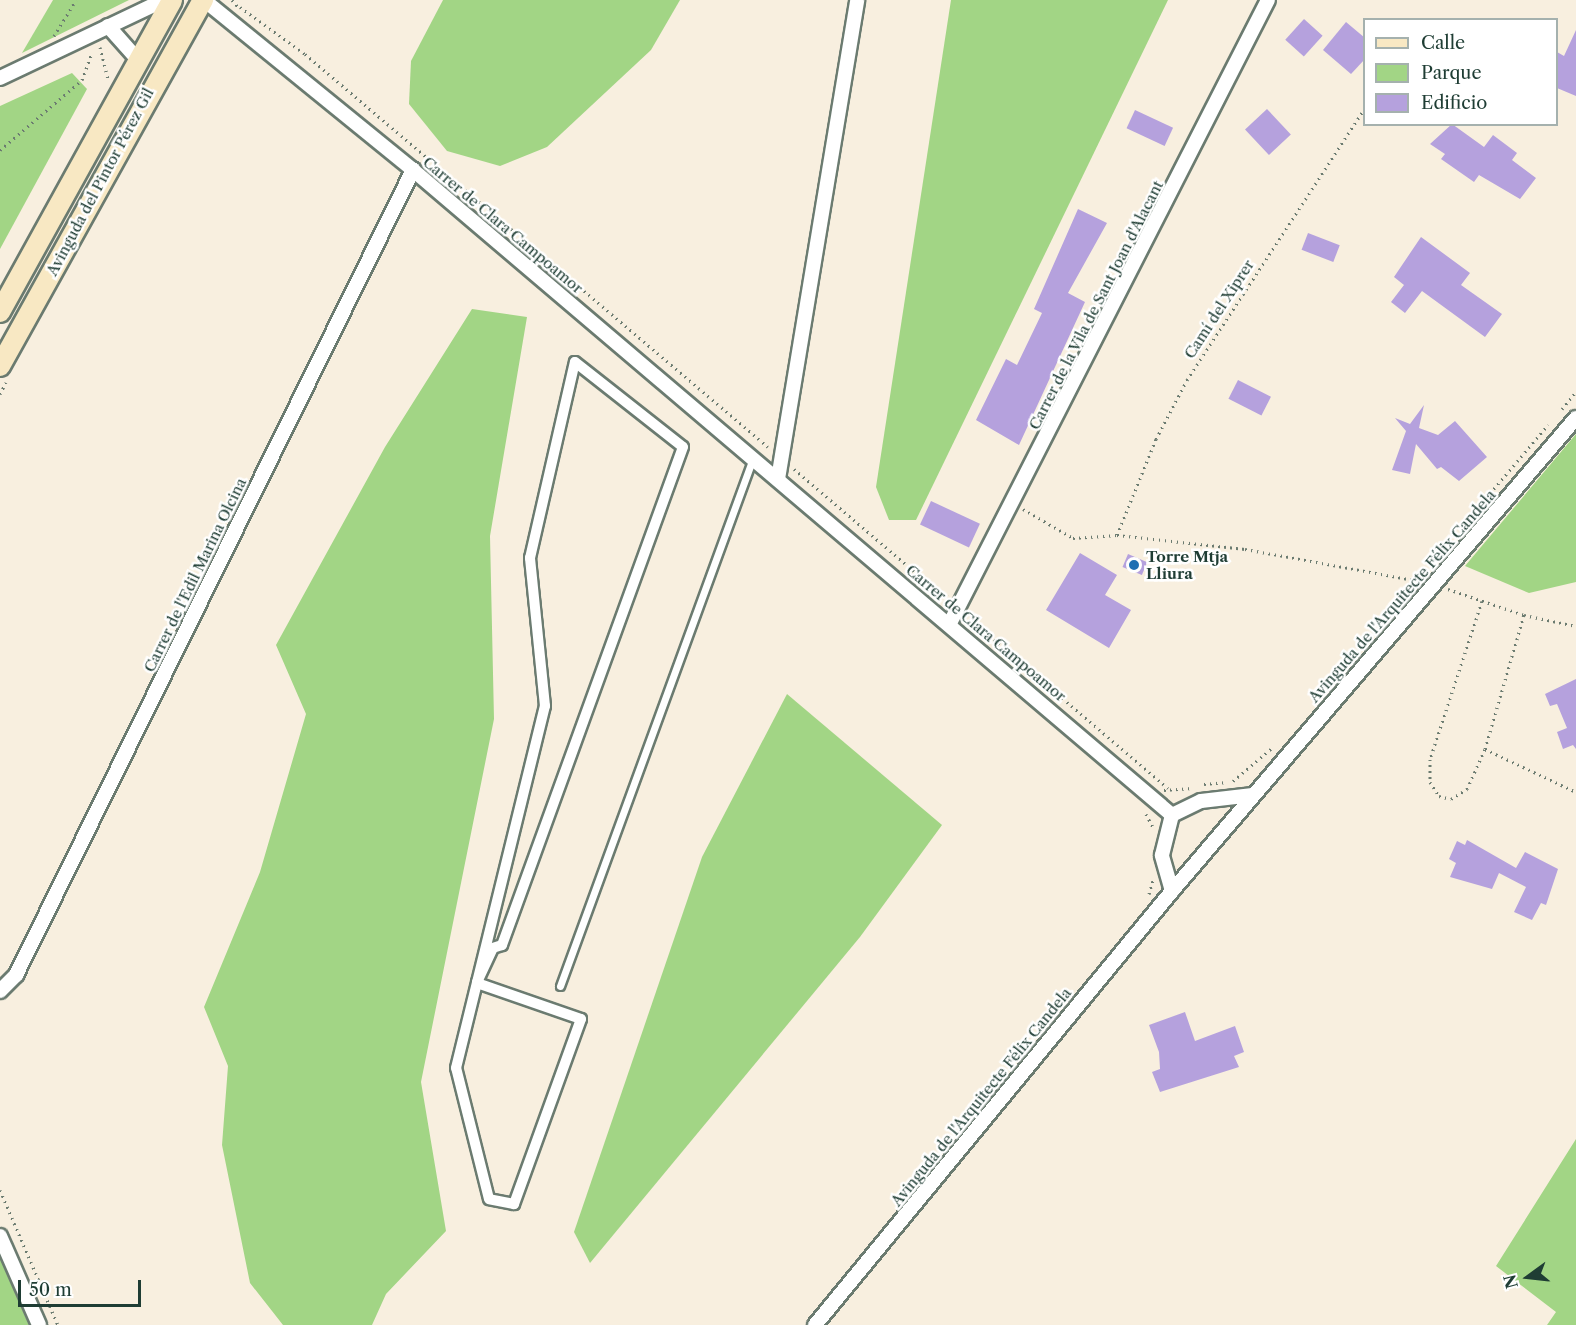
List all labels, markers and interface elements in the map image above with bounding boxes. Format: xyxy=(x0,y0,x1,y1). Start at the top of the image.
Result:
legend xyxy=(1363,18,1558,126)
text: Calle xyxy=(1421,32,1465,54)
text: Parque xyxy=(1421,62,1482,84)
street label: Avinguda del Pintor Pérez Gil xyxy=(43,85,157,279)
text: Edificio xyxy=(1421,92,1487,114)
street label: Carrer de Clara Campoamor xyxy=(419,153,587,297)
street label: Carrer de la Vila de Sant Joan d'Alacant xyxy=(1025,177,1167,433)
street label: Camí del Xiprer xyxy=(1180,256,1258,362)
street label: Carrer de l'Edil Marina Olcina xyxy=(140,475,250,675)
street label: Avinguda de l'Arquitecte Félix Candela xyxy=(1305,486,1499,706)
place label: Torre Mtja Lliura xyxy=(1146,547,1228,582)
marker: Torre Mtja Lliura xyxy=(1127,558,1141,572)
street label: Carrer de Clara Campoamor xyxy=(902,561,1070,705)
street label: Avinguda de l'Arquitecte Félix Candela xyxy=(887,984,1075,1210)
north arrow xyxy=(1498,1247,1558,1307)
scale bar xyxy=(21,1268,144,1306)
text: N xyxy=(1499,1272,1522,1291)
text: 50 m xyxy=(29,1279,72,1301)

